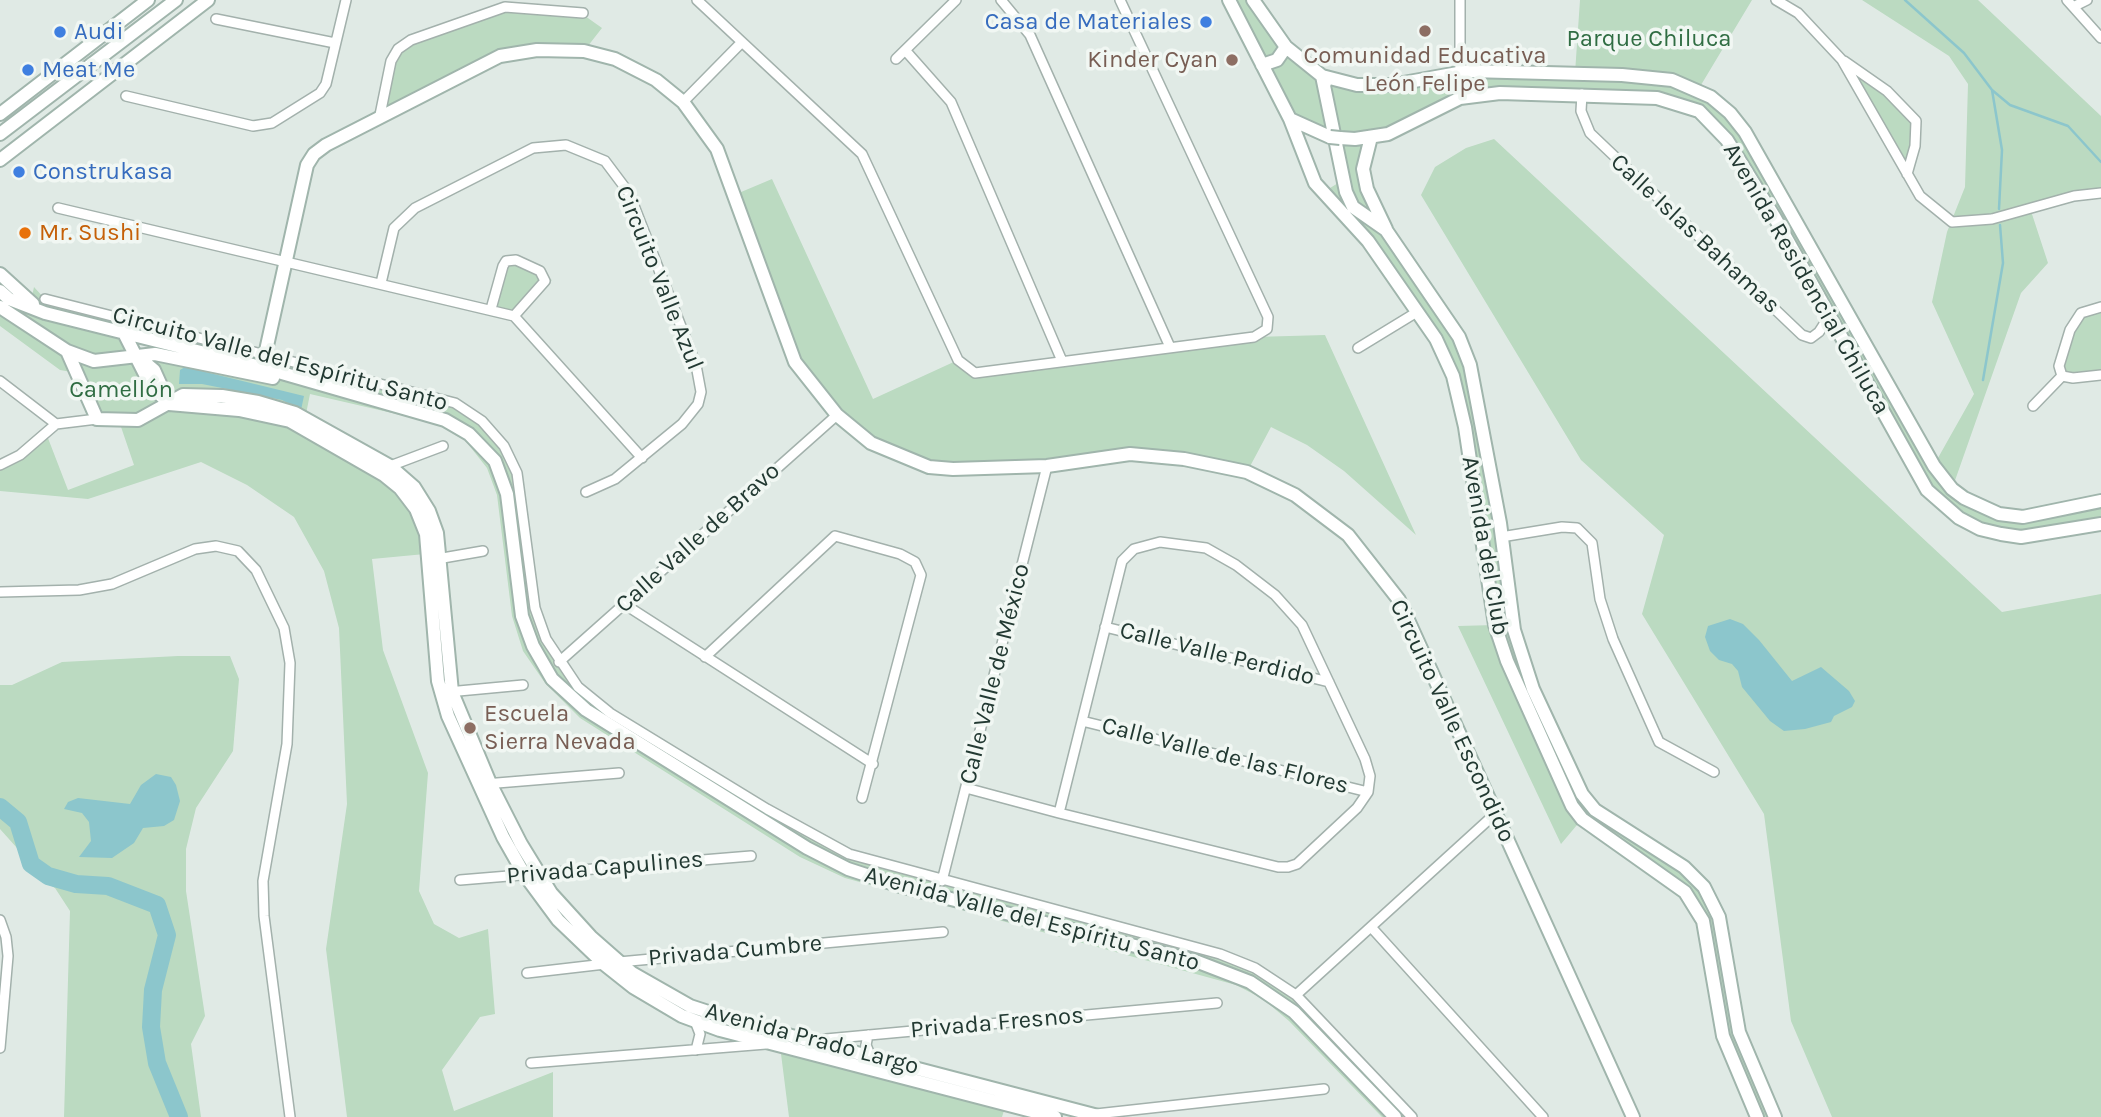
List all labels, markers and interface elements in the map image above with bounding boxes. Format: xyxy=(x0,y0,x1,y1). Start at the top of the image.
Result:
place label: Casa de Materiales xyxy=(985,8,1192,36)
marker: Casa de Materiales xyxy=(1198,14,1214,30)
place label: Audi xyxy=(74,18,124,46)
marker: Comunidad Educativa León Felipe xyxy=(1417,23,1433,39)
marker: Audi xyxy=(52,24,68,40)
park label: Parque Chiluca xyxy=(1567,25,1731,53)
place label: Comunidad Educativa León Felipe xyxy=(1303,42,1547,98)
place label: Kinder Cyan xyxy=(1087,46,1218,74)
marker: Kinder Cyan xyxy=(1224,52,1240,68)
place label: Meat Me xyxy=(42,56,135,84)
marker: Meat Me xyxy=(20,62,36,78)
street label: Avenida Residencial Chiluca xyxy=(1716,138,1896,420)
street label: Calle Islas Bahamas xyxy=(1604,148,1786,320)
place label: Construkasa xyxy=(33,158,173,186)
marker: Construkasa xyxy=(11,164,27,180)
street label: Circuito Valle Azul xyxy=(609,182,709,374)
place label: Mr. Sushi xyxy=(39,219,141,247)
marker: Mr. Sushi xyxy=(17,225,33,241)
street label: Circuito Valle del Espíritu Santo xyxy=(109,300,451,418)
park label: Camellón xyxy=(69,376,173,404)
street label: Avenida del Club xyxy=(1455,454,1515,638)
street label: Calle Valle de Bravo xyxy=(610,457,786,619)
street label: Calle Valle de México xyxy=(954,561,1036,787)
street label: Circuito Valle Escondido xyxy=(1383,595,1521,847)
street label: Calle Valle Perdido xyxy=(1117,616,1317,692)
place label: Escuela Sierra Nevada xyxy=(484,700,636,756)
street label: Calle Valle de las Flores xyxy=(1099,711,1351,801)
marker: Escuela Sierra Nevada xyxy=(462,720,478,736)
street label: Privada Capulines xyxy=(505,845,705,891)
street label: Avenida Valle del Espíritu Santo xyxy=(861,860,1203,978)
street label: Privada Cumbre xyxy=(647,929,823,973)
street label: Avenida Prado Largo xyxy=(702,997,922,1081)
street label: Privada Fresnos xyxy=(909,1001,1085,1045)

